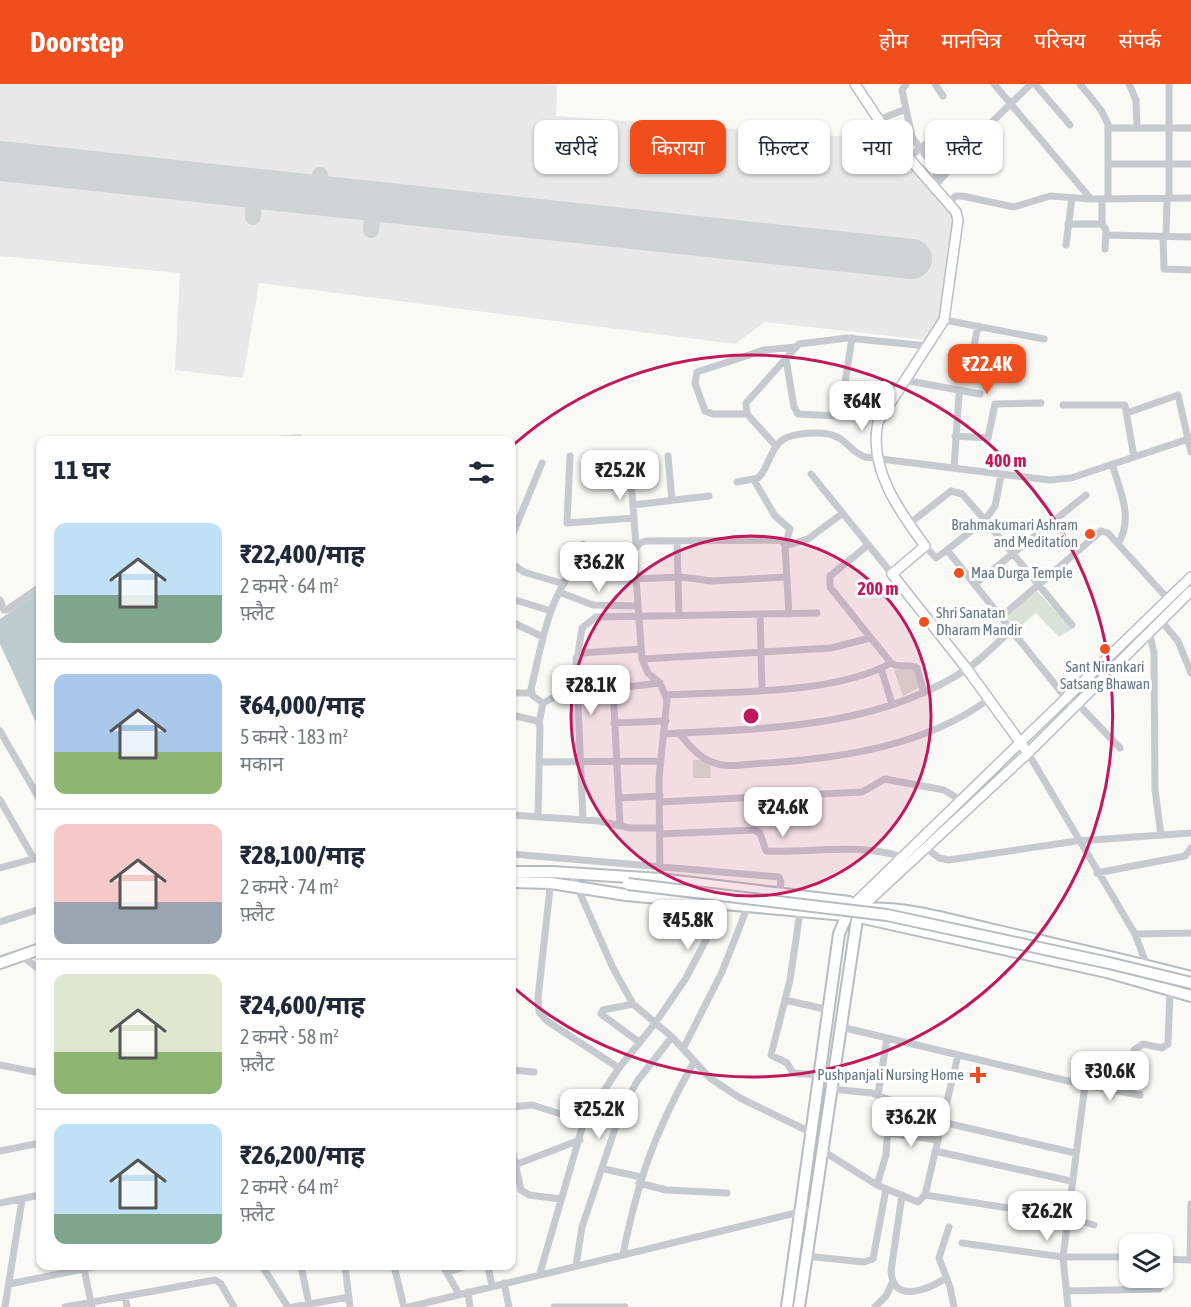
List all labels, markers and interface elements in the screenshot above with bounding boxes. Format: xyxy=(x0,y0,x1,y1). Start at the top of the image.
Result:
text: Doorstep xyxy=(30,26,124,58)
text: होम xyxy=(879,28,908,52)
text: मानचित्र xyxy=(941,28,1001,52)
text: परिचय xyxy=(1034,28,1086,52)
text: संपर्क xyxy=(1119,28,1161,52)
chip: खरीदें xyxy=(534,120,618,174)
chip: किराया xyxy=(630,120,726,174)
chip: फ़िल्टर xyxy=(738,120,830,174)
chip: नया xyxy=(842,120,913,174)
chip: फ़्लैट xyxy=(925,120,1003,174)
pin: ₹22.4K xyxy=(938,344,1036,395)
text: ₹22.4K xyxy=(962,352,1012,375)
pin: ₹64K xyxy=(826,381,898,432)
text: ₹64K xyxy=(843,389,881,412)
pin: ₹25.2K xyxy=(571,450,669,501)
text: 400 m xyxy=(985,450,1026,471)
text: 11 घर xyxy=(54,455,110,485)
icon: filters xyxy=(465,456,498,489)
text: ₹25.2K xyxy=(595,458,645,481)
place label: Brahmakumari Ashram and Meditation xyxy=(951,516,1078,550)
marker: Brahmakumari Ashram and Meditation xyxy=(1083,527,1097,541)
text: ₹22,400/माह xyxy=(240,539,365,569)
pin: ₹36.2K xyxy=(550,542,648,593)
icon: home xyxy=(102,547,174,619)
text: ₹36.2K xyxy=(574,550,624,573)
place label: Maa Durga Temple xyxy=(971,564,1073,581)
marker: Maa Durga Temple xyxy=(952,566,966,580)
text: 2 कमरे · 64 m² xyxy=(240,574,339,597)
text: 200 m xyxy=(858,578,898,599)
text: फ़्लैट xyxy=(240,601,275,624)
place label: Shri Sanatan Dharam Mandir xyxy=(936,604,1022,638)
marker: Shri Sanatan Dharam Mandir xyxy=(917,615,931,629)
marker: Sant Nirankari Satsang Bhawan xyxy=(1098,642,1112,656)
place label: Sant Nirankari Satsang Bhawan xyxy=(1060,658,1150,692)
pin: ₹28.1K xyxy=(542,665,640,716)
text: ₹28.1K xyxy=(566,673,616,696)
text: ₹64,000/माह xyxy=(240,690,365,720)
icon: home xyxy=(102,698,174,770)
centre of rings xyxy=(741,706,761,726)
text: 5 कमरे · 183 m² xyxy=(240,725,348,748)
text: मकान xyxy=(240,752,284,775)
pin: ₹24.6K xyxy=(734,787,832,838)
text: ₹24.6K xyxy=(758,795,808,818)
text: ₹28,100/माह xyxy=(240,840,365,870)
icon: home xyxy=(102,848,174,920)
text: 2 कमरे · 74 m² xyxy=(240,875,339,898)
pin: ₹45.8K xyxy=(639,900,737,951)
text: फ़्लैट xyxy=(240,902,275,925)
text: ₹45.8K xyxy=(663,908,713,931)
text: ₹24,600/माह xyxy=(240,990,365,1020)
icon: home xyxy=(102,998,174,1070)
text: 2 कमरे · 58 m² xyxy=(240,1025,339,1048)
pin: ₹30.6K xyxy=(1061,1051,1159,1102)
text: फ़्लैट xyxy=(240,1052,275,1075)
text: ₹30.6K xyxy=(1085,1059,1135,1082)
place label: Pushpanjali Nursing Home xyxy=(817,1066,964,1083)
marker: Pushpanjali Nursing Home xyxy=(969,1066,987,1084)
pin: ₹25.2K xyxy=(550,1089,648,1140)
text: ₹25.2K xyxy=(574,1097,624,1120)
pin: ₹36.2K xyxy=(862,1097,960,1148)
text: ₹36.2K xyxy=(886,1105,936,1128)
text: ₹26,200/माह xyxy=(240,1140,365,1170)
icon: home xyxy=(102,1148,174,1220)
text: 2 कमरे · 64 m² xyxy=(240,1175,339,1198)
pin: ₹26.2K xyxy=(998,1191,1096,1242)
text: ₹26.2K xyxy=(1022,1199,1072,1222)
text: फ़्लैट xyxy=(240,1202,275,1225)
map controls xyxy=(1119,1234,1173,1288)
button: layers xyxy=(1119,1234,1173,1288)

